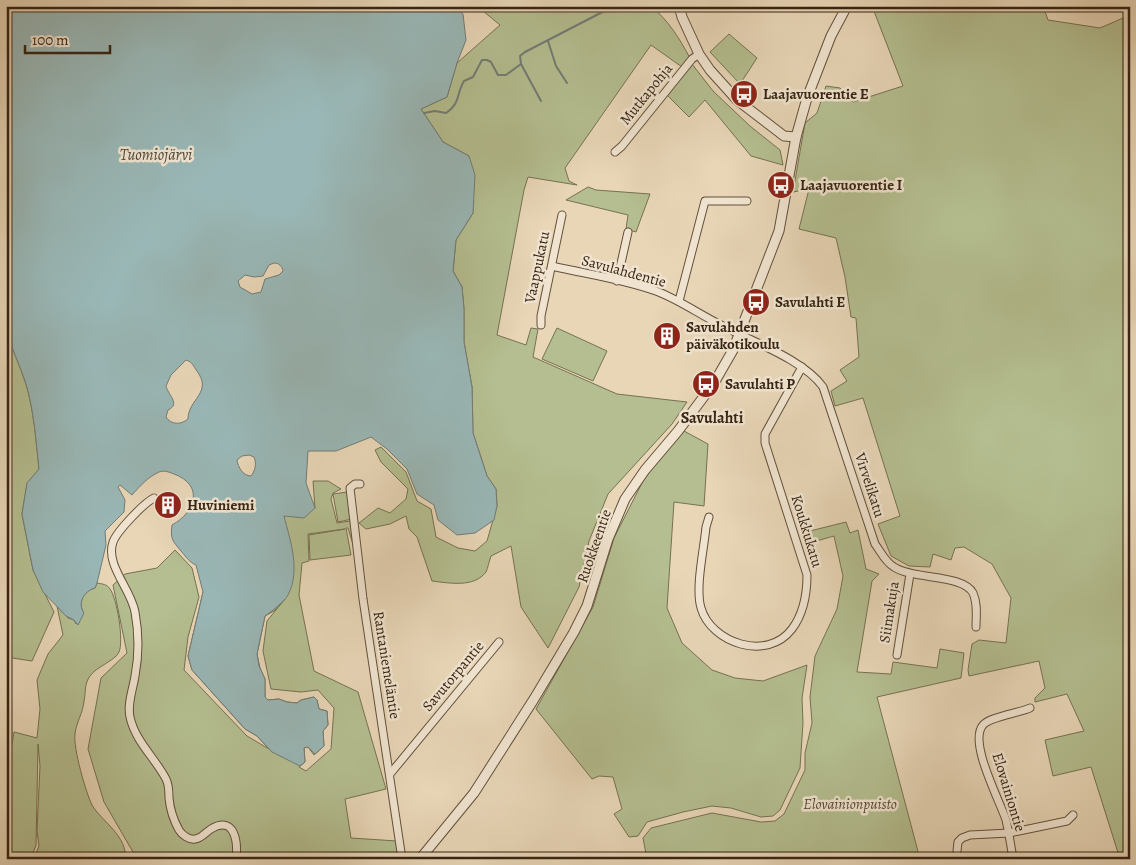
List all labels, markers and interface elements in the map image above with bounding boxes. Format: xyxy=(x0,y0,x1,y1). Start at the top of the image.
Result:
scale bar xyxy=(25,22,110,54)
text: 100 m xyxy=(32,30,69,50)
street label: Mutkapohja xyxy=(615,59,677,129)
bus stop icon: Laajavuorentie E xyxy=(729,79,759,109)
place label: Laajavuorentie E xyxy=(763,84,869,104)
water label: Tuomiojärvi xyxy=(120,144,192,166)
bus stop icon: Laajavuorentie I xyxy=(766,170,796,200)
place label: Laajavuorentie I xyxy=(800,175,902,195)
street label: Vaappukatu xyxy=(519,228,555,306)
street label: Savulahdentie xyxy=(580,250,669,292)
bus stop icon: Savulahti E xyxy=(741,287,771,317)
place label: Savulahti E xyxy=(775,292,845,312)
place label: Savulahden päiväkotikoulu xyxy=(686,317,781,354)
building icon: Savulahden päiväkotikoulu xyxy=(652,321,682,351)
bus stop icon: Savulahti P xyxy=(691,369,721,399)
place label: Savulahti P xyxy=(725,374,795,394)
district label: Savulahti xyxy=(681,407,744,429)
street label: Virvelikatu xyxy=(850,449,890,521)
building icon: Huviniemi xyxy=(153,490,183,520)
street label: Koukkukatu xyxy=(787,492,828,571)
place label: Huviniemi xyxy=(187,495,255,515)
street label: Ruokkeentie xyxy=(572,506,616,585)
street label: Siimakuja xyxy=(874,580,904,644)
street label: Rantaniemeläntie xyxy=(369,610,405,721)
street label: Savutorpantie xyxy=(418,636,489,715)
street label: Elovainiontie xyxy=(988,750,1031,834)
park label: Elovainionpuisto xyxy=(803,794,897,814)

